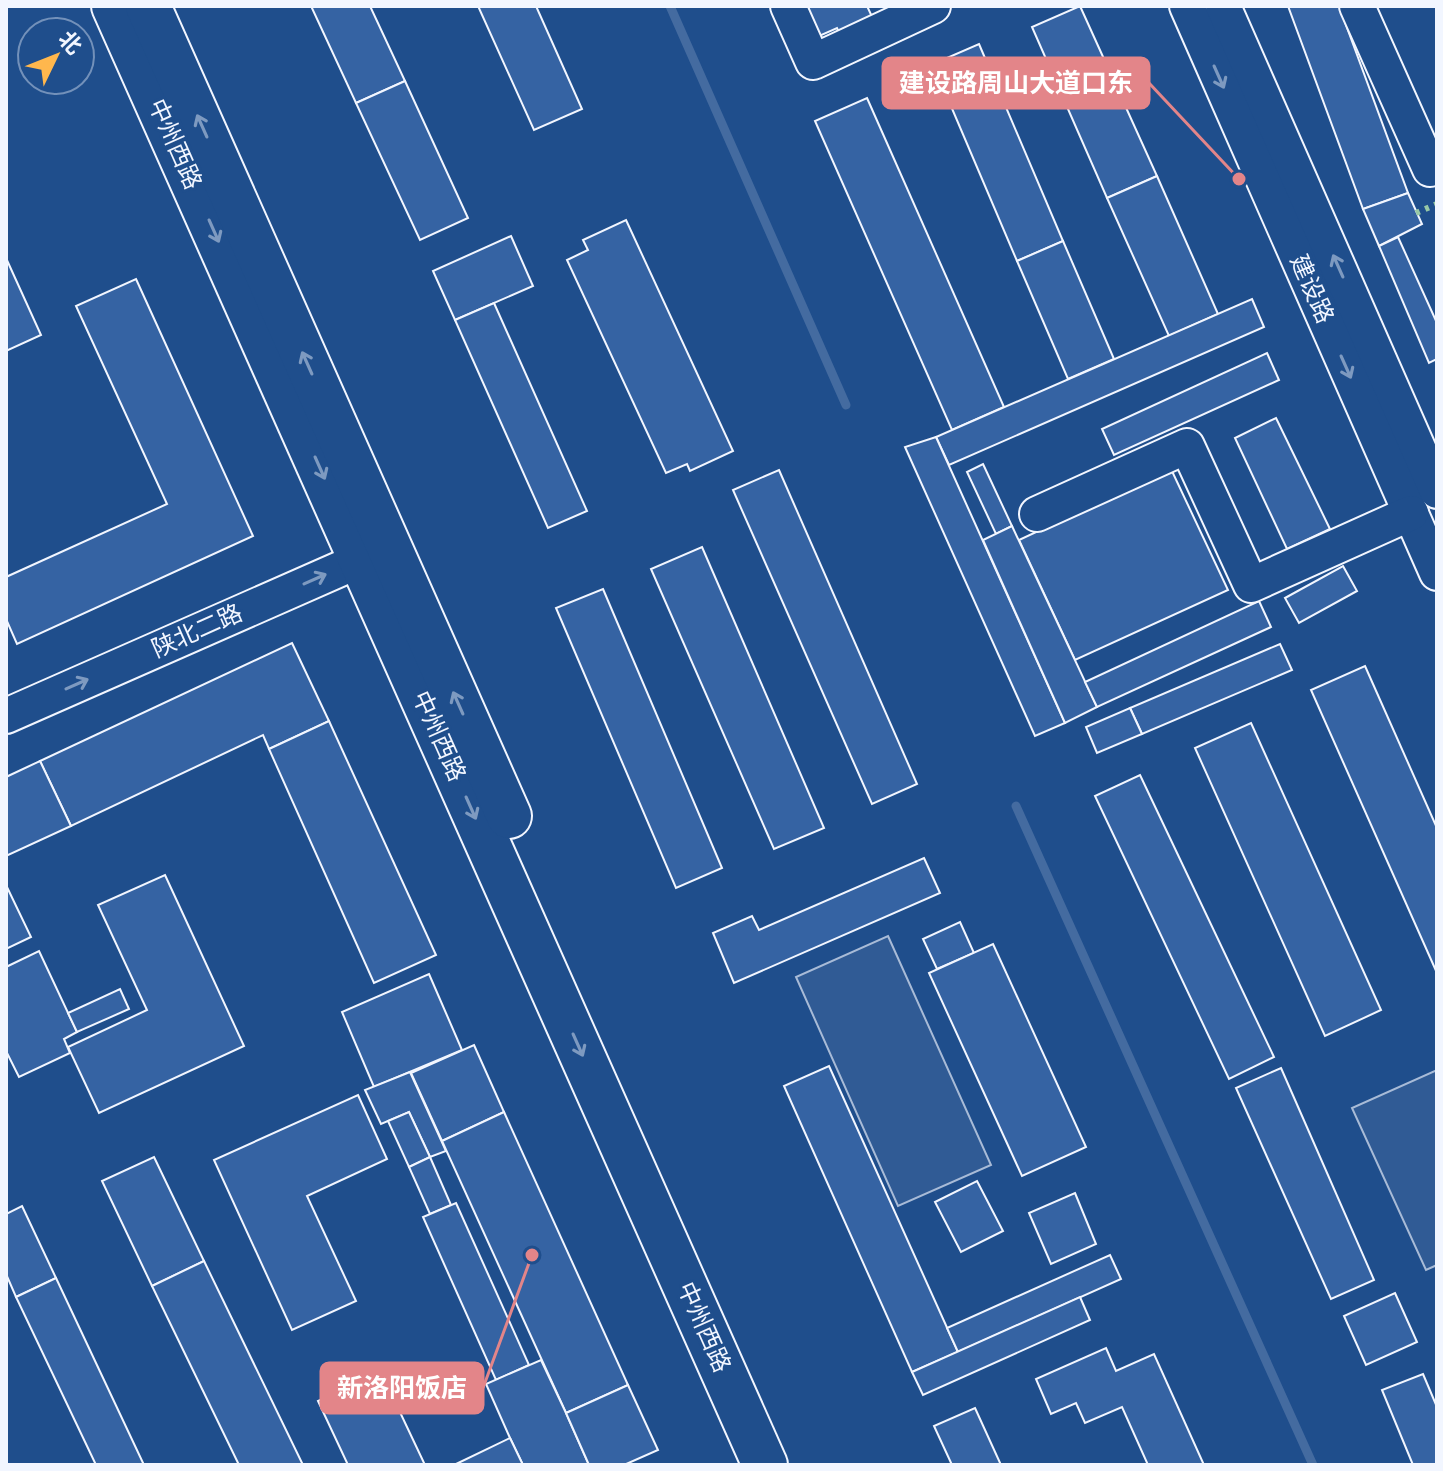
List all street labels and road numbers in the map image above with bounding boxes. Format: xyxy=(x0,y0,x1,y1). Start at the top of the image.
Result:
street label: 中州西路 xyxy=(143,94,207,194)
street label: 建设路 xyxy=(1285,250,1339,328)
street label: 陕北二路 xyxy=(147,599,247,663)
street label: 中州西路 xyxy=(407,686,471,786)
street label: 中州西路 xyxy=(672,1277,736,1377)

